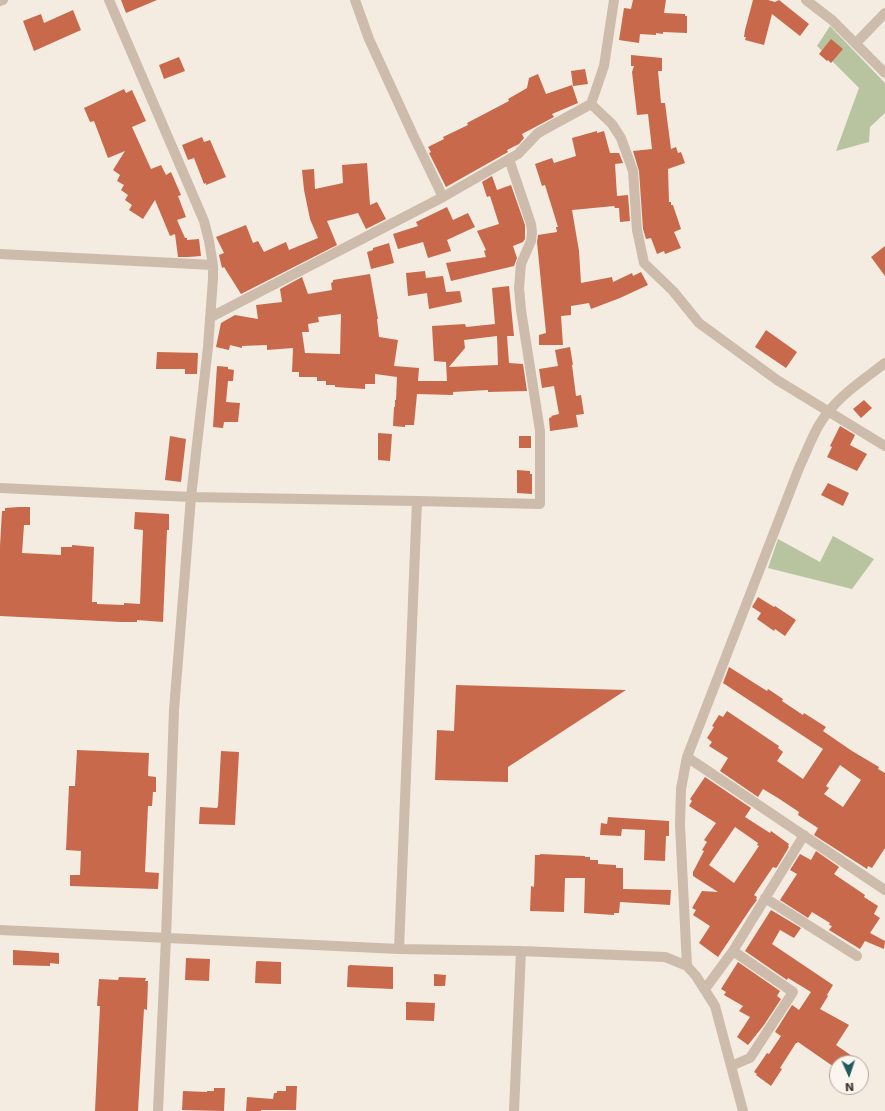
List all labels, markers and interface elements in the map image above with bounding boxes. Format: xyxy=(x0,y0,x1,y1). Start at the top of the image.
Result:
north arrow xyxy=(829,1055,869,1095)
text: N xyxy=(845,1080,855,1093)

